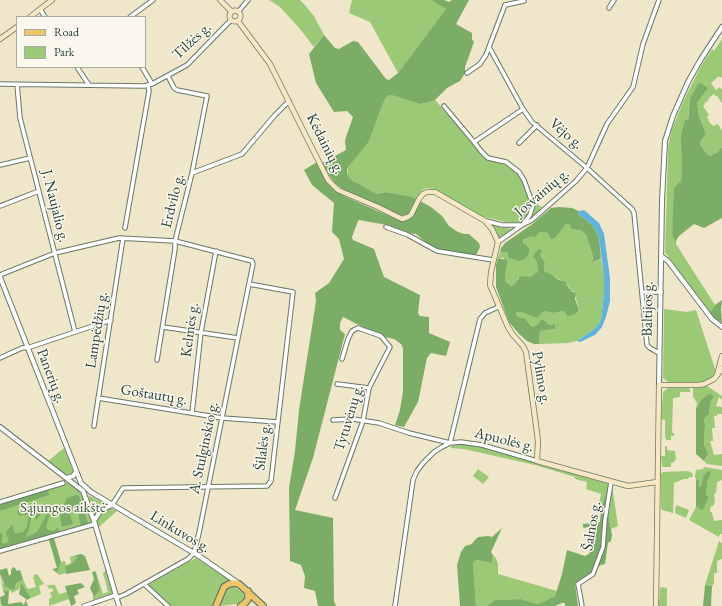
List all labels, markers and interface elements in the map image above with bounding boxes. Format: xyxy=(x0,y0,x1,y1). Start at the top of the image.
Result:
legend xyxy=(16,16,146,68)
street label: Tilžės g. xyxy=(169,19,215,63)
text: Road xyxy=(54,24,79,40)
text: Park xyxy=(54,44,74,60)
street label: Kėdainių g. xyxy=(302,111,348,177)
street label: Vėjo g. xyxy=(546,115,586,153)
street label: Josvainių g. xyxy=(511,165,573,221)
street label: J. Naujalio g. xyxy=(37,168,73,244)
street label: Erdvilo g. xyxy=(158,172,188,230)
street label: Baltijos g. xyxy=(639,281,657,337)
street label: Lampėdžių g. xyxy=(82,290,112,370)
street label: Kelmės g. xyxy=(177,302,203,358)
street label: Panerių g. xyxy=(32,346,70,406)
street label: Pylimo g. xyxy=(527,350,555,406)
street label: Goštautų g. xyxy=(119,381,189,409)
street label: Tytuvėnų g. xyxy=(330,383,368,453)
street label: A. Stulginskio g. xyxy=(185,400,223,496)
street label: Šilalės g. xyxy=(251,422,275,472)
street label: Apuolės g. xyxy=(472,424,536,456)
park label: Sąjungos aikštė xyxy=(20,499,106,517)
street label: Šalnos g. xyxy=(579,500,605,552)
street label: Linkuvos g. xyxy=(147,507,213,557)

